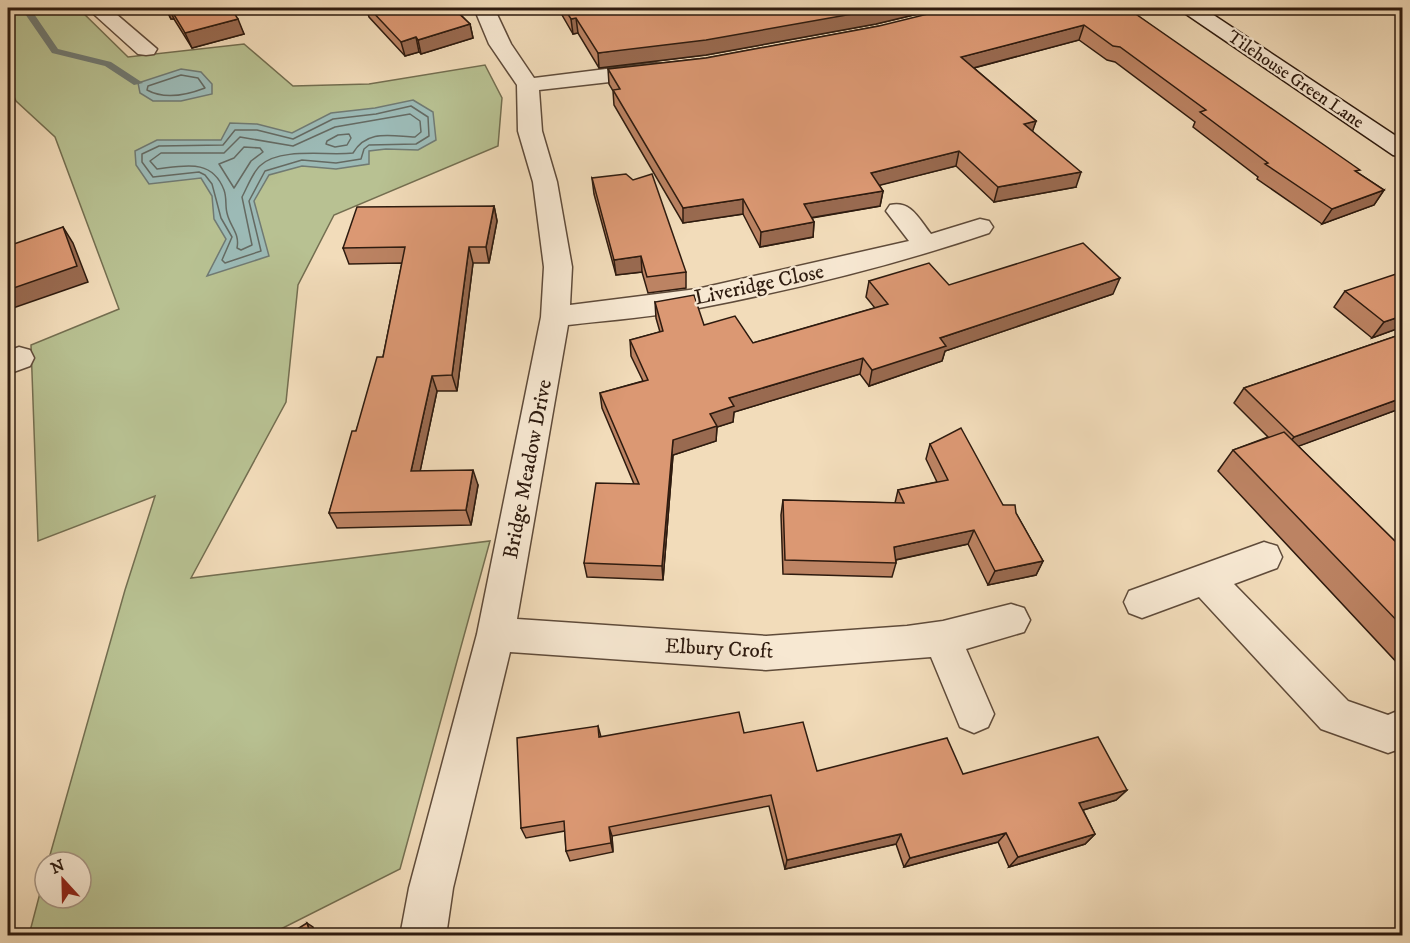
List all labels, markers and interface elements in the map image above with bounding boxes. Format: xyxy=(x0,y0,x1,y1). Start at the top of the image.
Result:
street label: Tilehouse Green Lane xyxy=(1223,26,1368,134)
street label: Liveridge Close xyxy=(692,259,827,311)
street label: Bridge Meadow Drive xyxy=(498,377,558,561)
street label: Elbury Croft xyxy=(664,633,774,665)
north arrow xyxy=(33,850,93,910)
text: N xyxy=(48,855,68,879)

